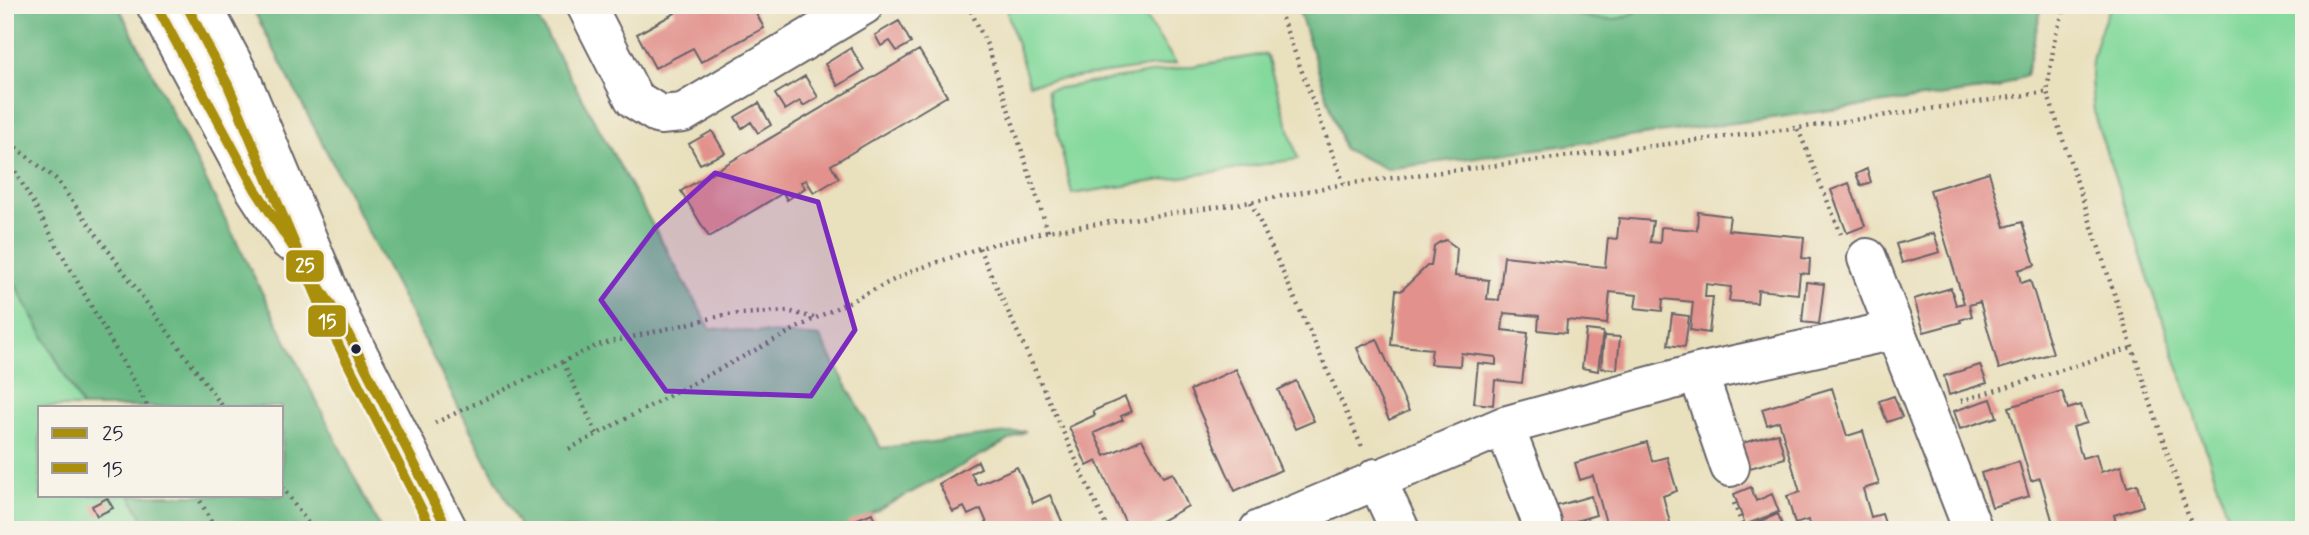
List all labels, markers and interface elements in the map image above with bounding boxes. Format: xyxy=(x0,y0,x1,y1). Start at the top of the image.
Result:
line badge: 25 xyxy=(285,249,325,283)
text: 25 xyxy=(295,254,315,279)
line badge: 15 xyxy=(307,304,347,338)
text: 15 xyxy=(318,310,336,335)
unlabelled marker xyxy=(349,342,363,356)
legend xyxy=(38,406,284,496)
text: 25 xyxy=(102,420,123,448)
text: 15 xyxy=(102,456,123,484)

